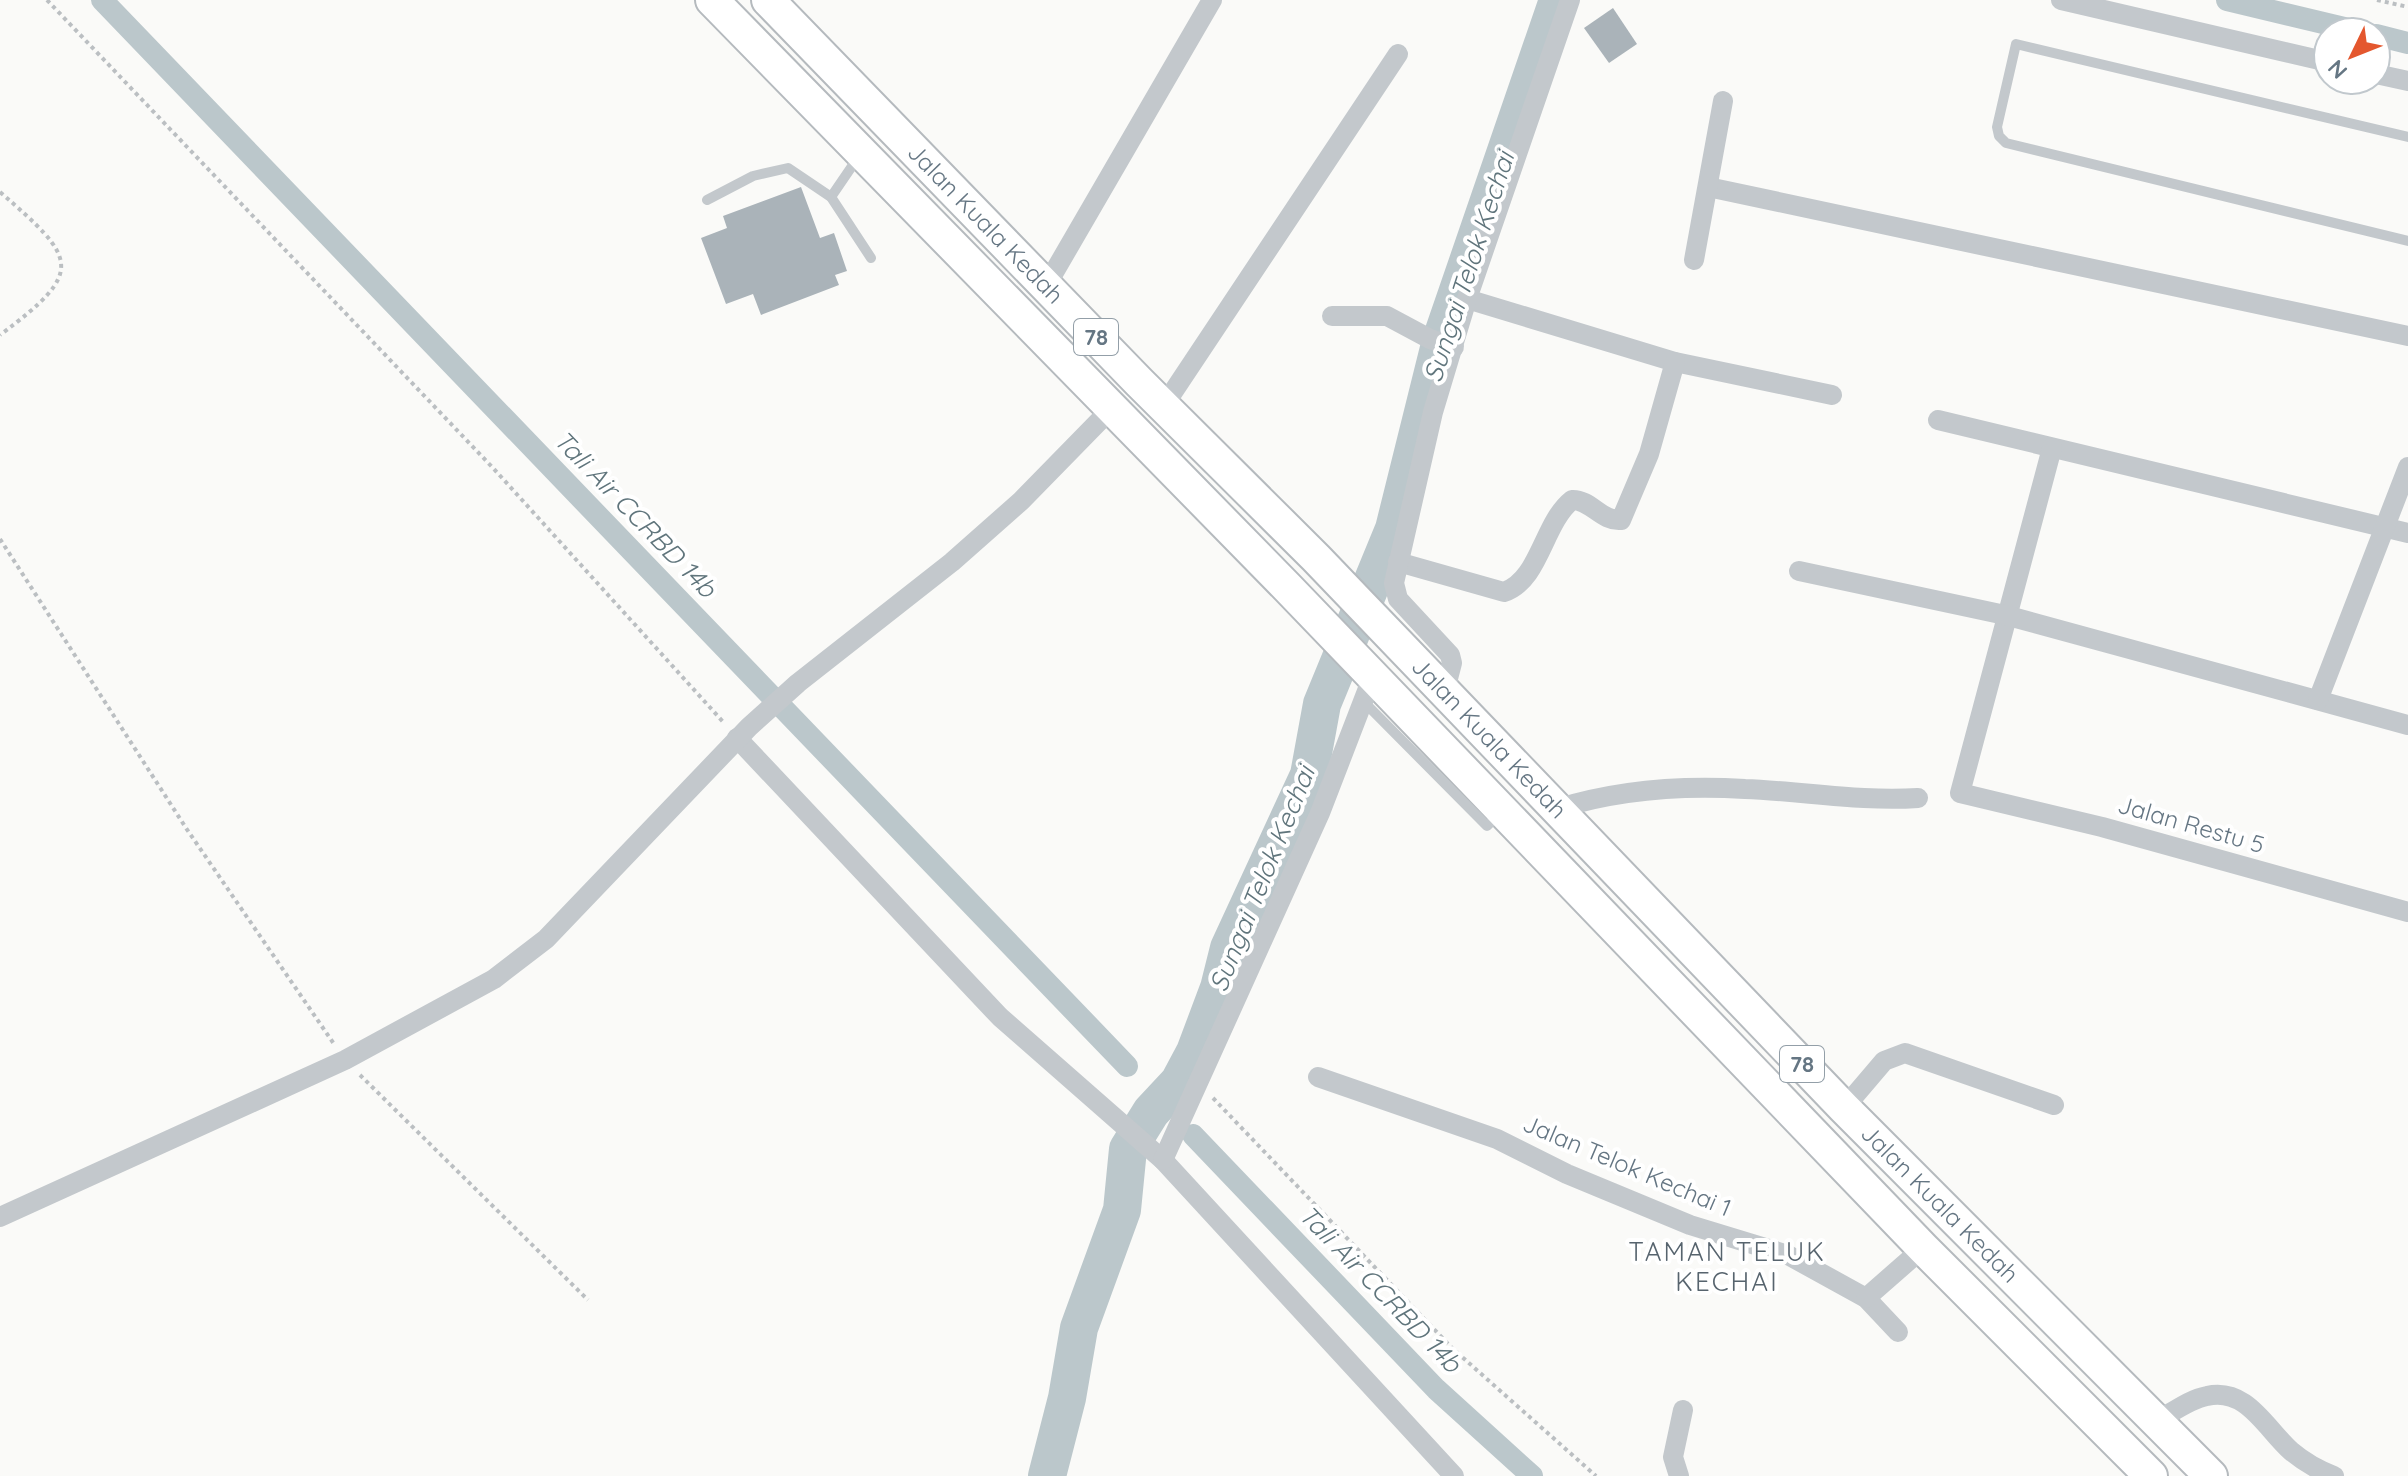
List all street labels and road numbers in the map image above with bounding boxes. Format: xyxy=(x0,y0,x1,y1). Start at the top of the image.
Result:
street label: Jalan Kuala Kedah xyxy=(902,137,1071,309)
road number: 78 xyxy=(1074,319,1118,355)
street label: Jalan Kuala Kedah xyxy=(1406,651,1574,824)
street label: Jalan Restu 5 xyxy=(2115,789,2268,859)
road number: 78 xyxy=(1780,1046,1824,1082)
street label: Jalan Telok Kechai 1 xyxy=(1519,1108,1736,1223)
street label: Jalan Kuala Kedah xyxy=(1855,1118,2026,1289)

